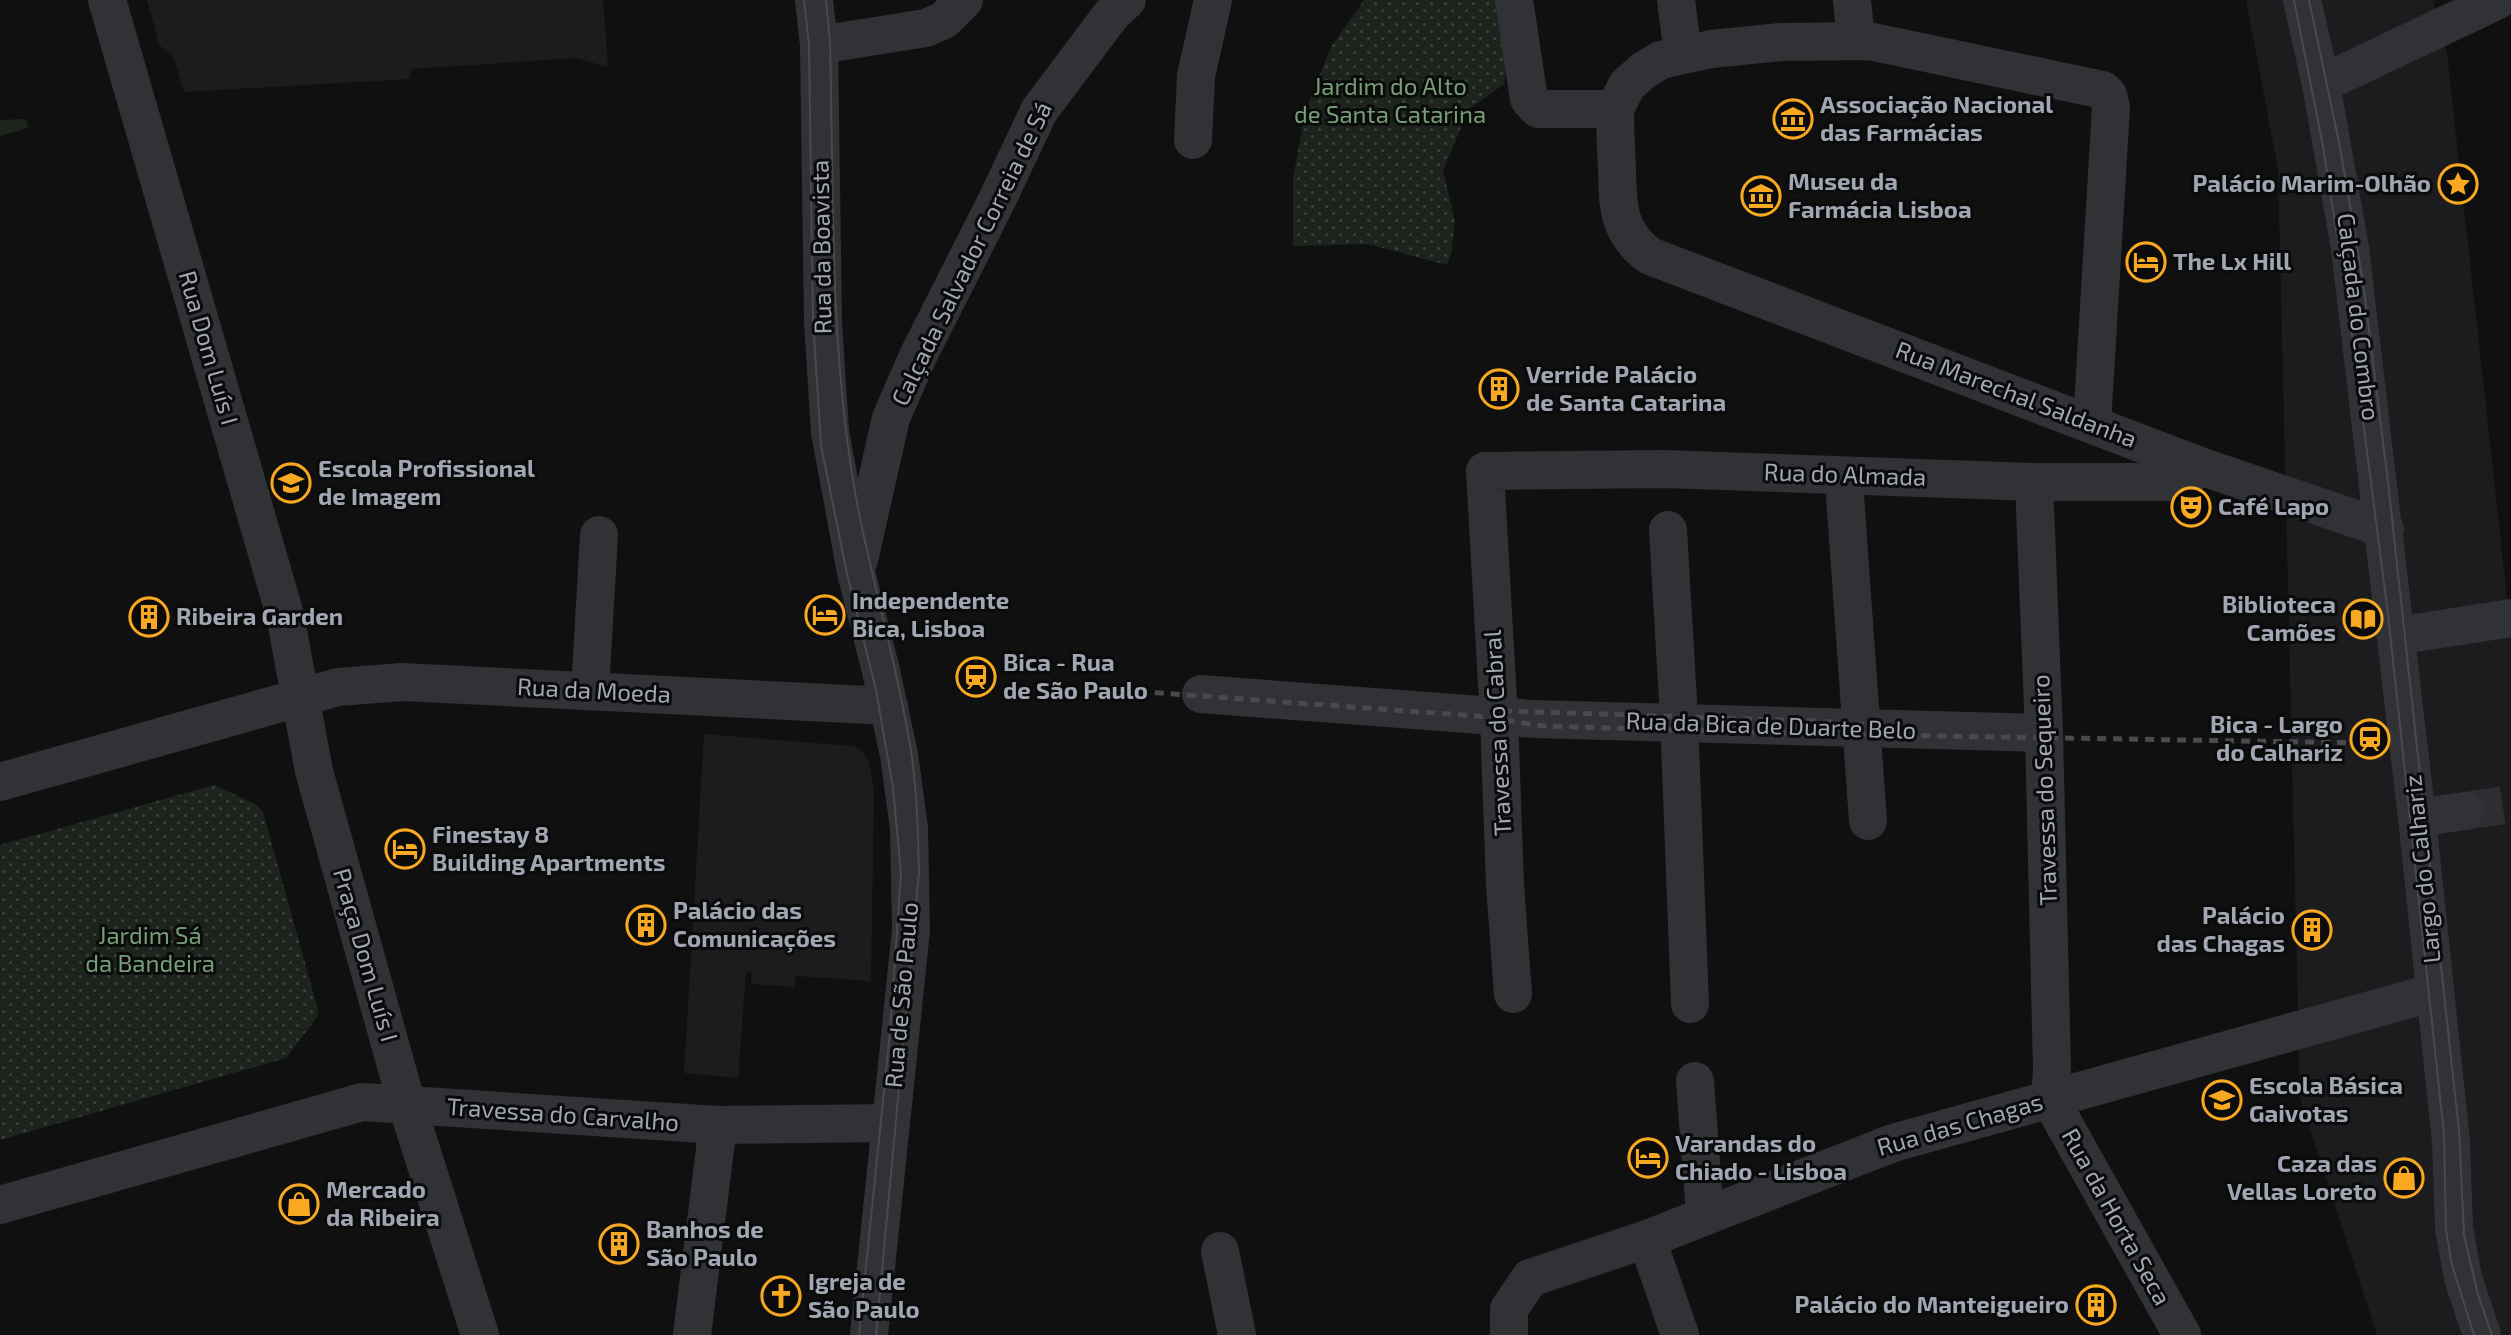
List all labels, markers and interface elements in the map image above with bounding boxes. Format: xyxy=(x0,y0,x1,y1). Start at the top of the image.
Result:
park label: Jardim do Alto de Santa Catarina xyxy=(1294,71,1486,128)
place label: Associação Nacional das Farmácias xyxy=(1820,89,2053,146)
street label: Calçada Salvador Correia de Sá xyxy=(884,97,1058,410)
museum icon: Associação Nacional das Farmácias xyxy=(1772,98,1814,140)
street label: Rua da Boavista xyxy=(804,160,837,334)
place icon: Palácio Marim-Olhão xyxy=(2437,163,2479,205)
place label: Museu da Farmácia Lisboa xyxy=(1788,166,1972,223)
place label: Palácio Marim-Olhão xyxy=(2193,168,2431,197)
museum icon: Museu da Farmácia Lisboa xyxy=(1740,175,1782,217)
street label: Calçada do Combro xyxy=(2331,211,2387,422)
hotel icon: The Lx Hill xyxy=(2125,241,2167,283)
place label: The Lx Hill xyxy=(2173,246,2291,275)
street label: Rua Dom Luís I xyxy=(174,267,245,428)
street label: Rua Marechal Saldanha xyxy=(1892,334,2141,453)
place label: Verride Palácio de Santa Catarina xyxy=(1526,359,1726,416)
building icon: Verride Palácio de Santa Catarina xyxy=(1478,368,1520,410)
place label: Escola Profissional de Imagem xyxy=(318,453,535,510)
street label: Rua do Almada xyxy=(1763,456,1927,491)
school or university icon: Escola Profissional de Imagem xyxy=(270,462,312,504)
theatre icon: Café Lapo xyxy=(2170,486,2212,528)
place label: Café Lapo xyxy=(2218,491,2329,520)
place label: Independente Bica, Lisboa xyxy=(852,585,1009,642)
place label: Biblioteca Camões xyxy=(2222,589,2336,646)
hotel icon: Independente Bica, Lisboa xyxy=(804,594,846,636)
building icon: Ribeira Garden xyxy=(128,596,170,638)
library icon: Biblioteca Camões xyxy=(2342,598,2384,640)
place label: Ribeira Garden xyxy=(176,601,343,630)
street label: Travessa do Cabral xyxy=(1477,629,1516,837)
place label: Bica - Rua de São Paulo xyxy=(1003,647,1148,704)
station icon: Bica - Rua de São Paulo xyxy=(955,656,997,698)
street label: Rua da Moeda xyxy=(517,671,672,708)
street label: Travessa do Sequeiro xyxy=(2025,674,2062,906)
street label: Rua da Bica de Duarte Belo xyxy=(1625,705,1917,744)
place label: Bica - Largo do Calhariz xyxy=(2210,709,2343,766)
station icon: Bica - Largo do Calhariz xyxy=(2349,718,2391,760)
street label: Largo do Calhariz xyxy=(2397,774,2446,965)
place label: Finestay 8 Building Apartments xyxy=(432,819,666,876)
hotel icon: Finestay 8 Building Apartments xyxy=(384,828,426,870)
street label: Praça Dom Luís I xyxy=(327,865,405,1045)
place label: Palácio das Comunicações xyxy=(673,895,836,953)
place label: Palácio das Chagas xyxy=(2157,900,2285,957)
street label: Rua de São Paulo xyxy=(878,901,923,1089)
building icon: Palácio das Comunicações xyxy=(625,904,667,946)
building icon: Palácio das Chagas xyxy=(2291,909,2333,951)
park label: Jardim Sá da Bandeira xyxy=(85,920,215,977)
place label: Escola Básica Gaivotas xyxy=(2249,1070,2403,1127)
school or university icon: Escola Básica Gaivotas xyxy=(2201,1079,2243,1121)
street label: Rua das Chagas xyxy=(1873,1086,2046,1161)
street label: Travessa do Carvalho xyxy=(446,1091,680,1136)
street label: Rua da Horta Seca xyxy=(2057,1123,2178,1310)
place label: Varandas do Chiado - Lisboa xyxy=(1675,1128,1847,1185)
hotel icon: Varandas do Chiado - Lisboa xyxy=(1627,1137,1669,1179)
place label: Caza das Vellas Loreto xyxy=(2227,1148,2377,1205)
shop icon: Caza das Vellas Loreto xyxy=(2383,1157,2425,1199)
place label: Mercado da Ribeira xyxy=(326,1174,440,1231)
shop icon: Mercado da Ribeira xyxy=(278,1183,320,1225)
place label: Banhos de São Paulo xyxy=(646,1214,764,1271)
building icon: Banhos de São Paulo xyxy=(598,1223,640,1265)
place label: Igreja de São Paulo xyxy=(808,1266,920,1323)
church icon: Igreja de São Paulo xyxy=(760,1275,802,1317)
building icon: Palácio do Manteigueiro xyxy=(2075,1284,2117,1326)
place label: Palácio do Manteigueiro xyxy=(1795,1289,2069,1318)

